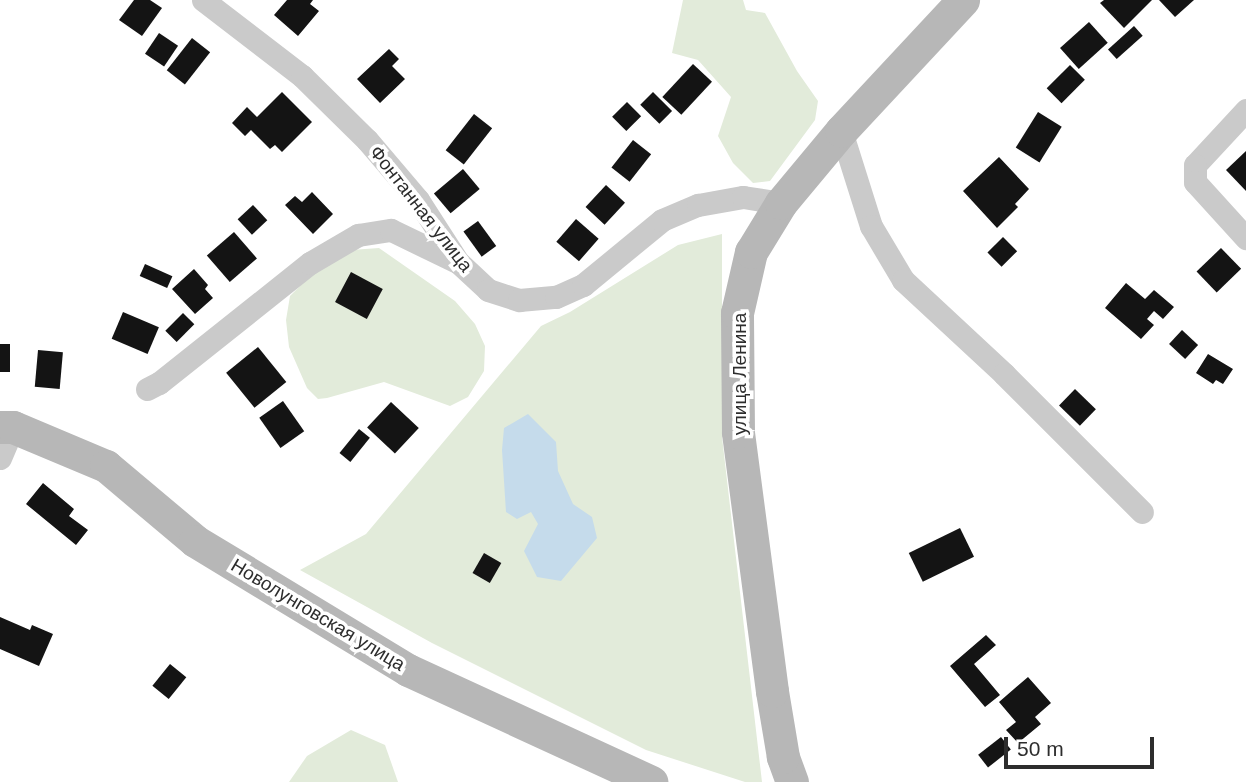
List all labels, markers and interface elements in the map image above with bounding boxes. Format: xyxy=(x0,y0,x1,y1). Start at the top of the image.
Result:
street label: Фонтанная улица xyxy=(365,141,477,277)
street label: улица Ленина xyxy=(729,313,751,435)
street label: Новолунговская улица xyxy=(227,554,409,676)
scale bar xyxy=(1008,722,1158,766)
text: 50 m xyxy=(1017,737,1064,760)

